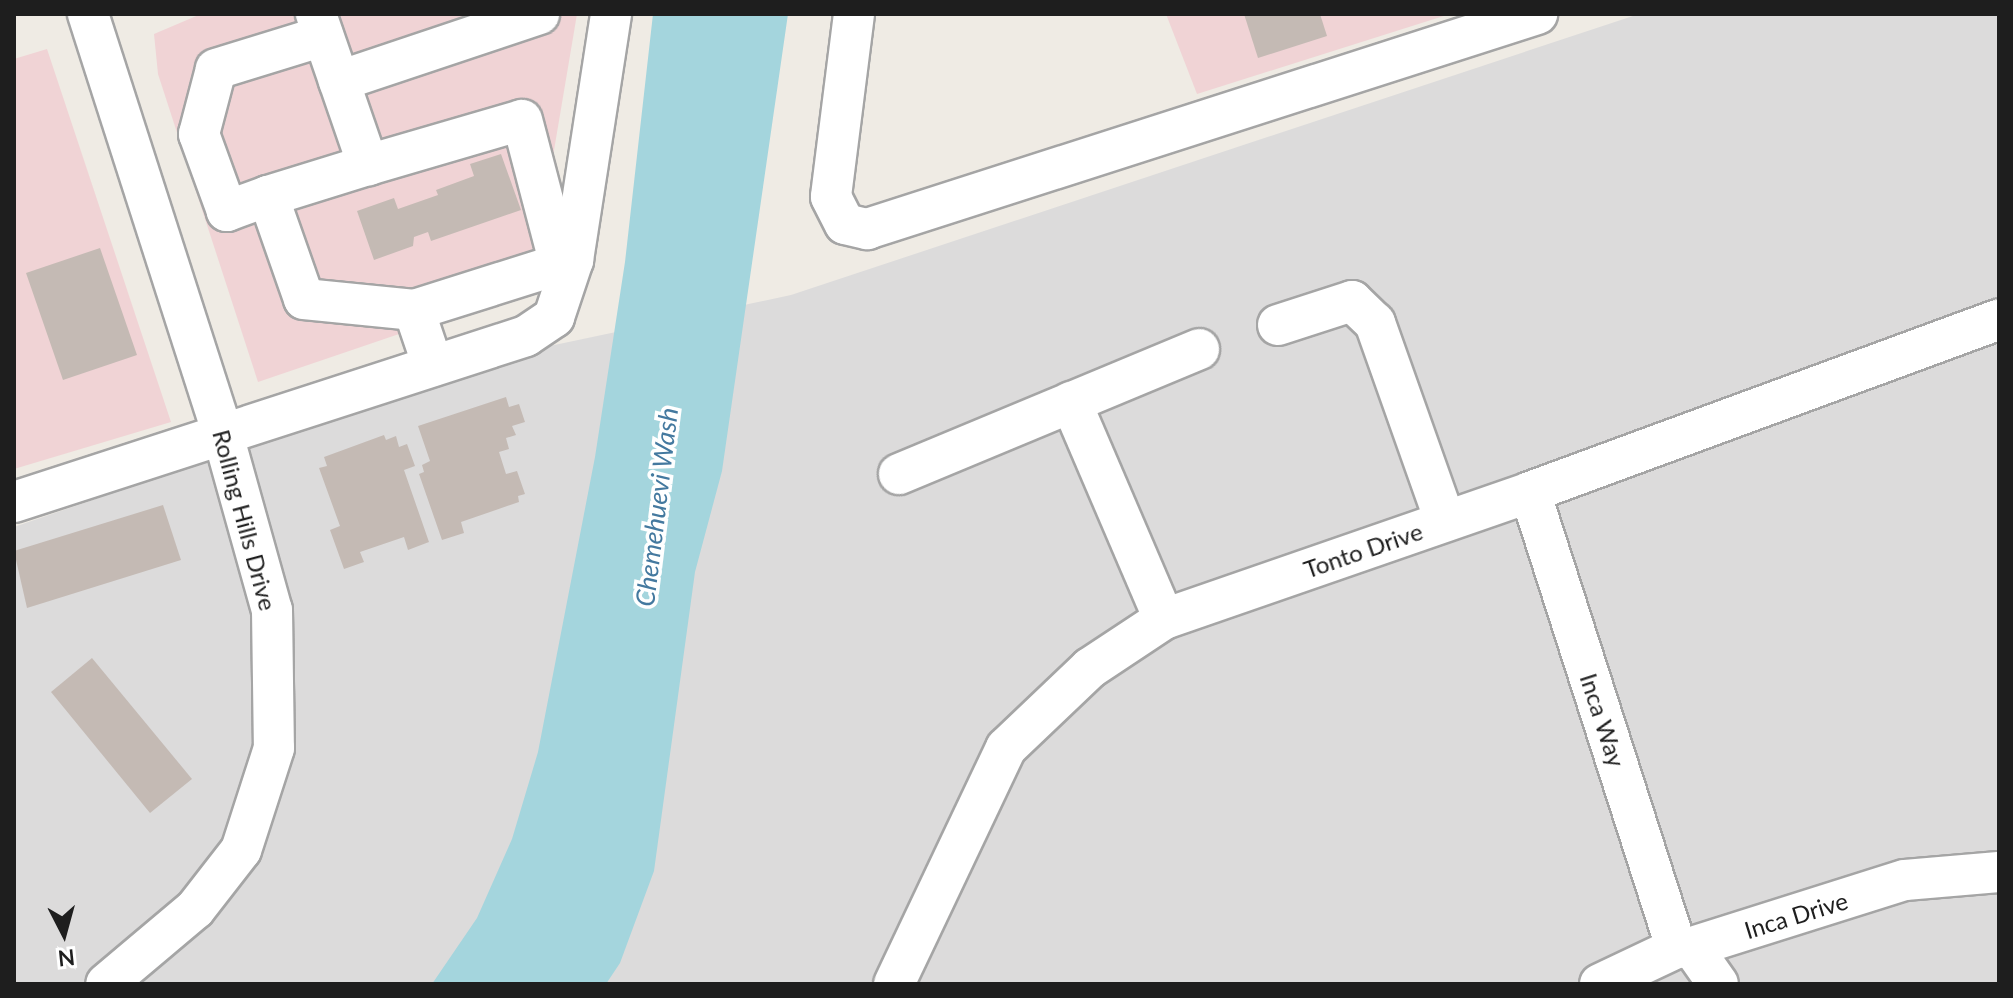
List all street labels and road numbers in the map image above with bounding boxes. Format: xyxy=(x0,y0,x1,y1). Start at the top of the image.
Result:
street label: Rolling Hills Drive xyxy=(207,426,283,614)
street label: Tonto Drive xyxy=(1300,516,1426,584)
street label: Inca Way xyxy=(1574,669,1632,771)
street label: Inca Drive xyxy=(1741,886,1851,944)

